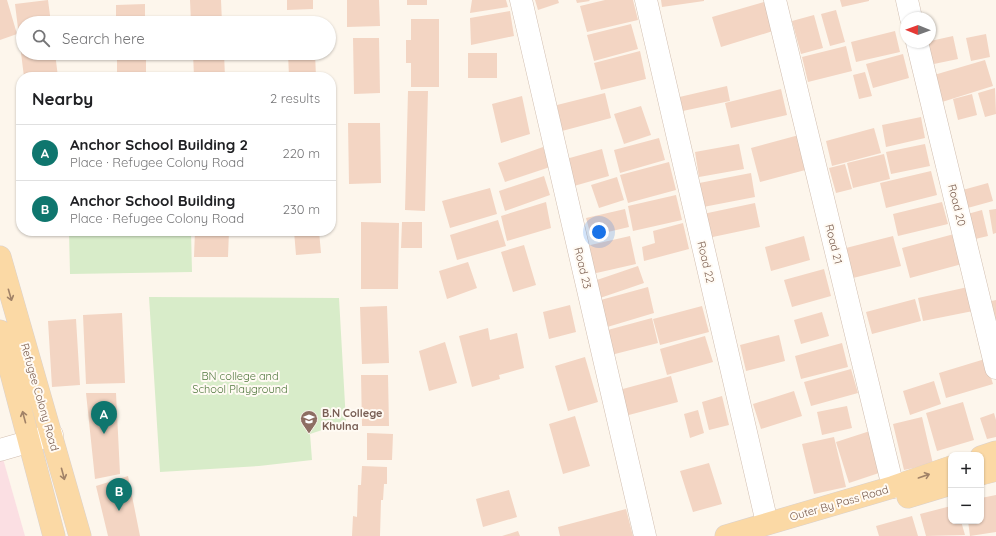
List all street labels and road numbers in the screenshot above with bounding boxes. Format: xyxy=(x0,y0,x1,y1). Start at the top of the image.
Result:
street label: Road 20 xyxy=(945,182,969,228)
street label: Road 21 xyxy=(822,223,846,265)
street label: Road 22 xyxy=(694,240,718,284)
street label: Road 23 xyxy=(571,246,595,290)
street label: Refugee Colony Road xyxy=(18,342,62,452)
street label: Outer By Pass Road xyxy=(788,482,890,524)

